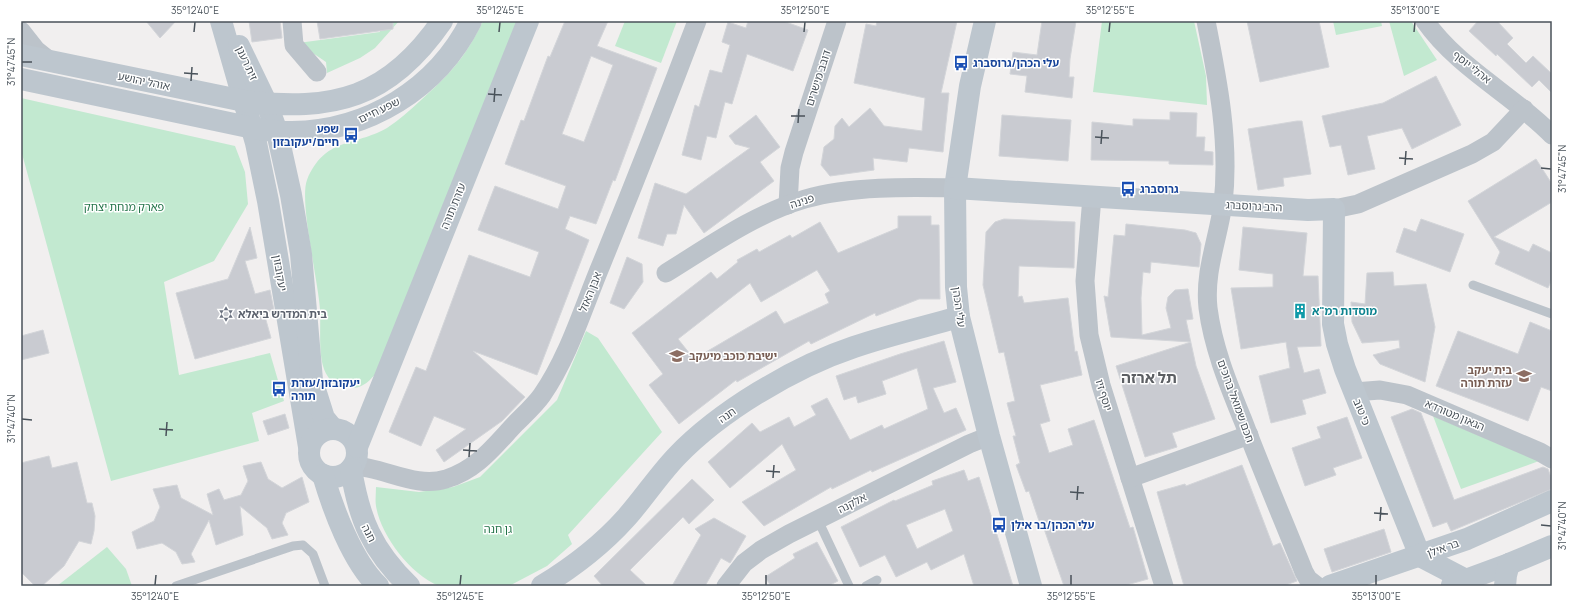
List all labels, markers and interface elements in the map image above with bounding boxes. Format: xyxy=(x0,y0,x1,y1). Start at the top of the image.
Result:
text: 35°12'40"E xyxy=(171,3,219,17)
text: 35°12'45"E xyxy=(476,3,524,17)
text: 35°12'50"E xyxy=(780,3,830,17)
text: 35°12'55"E xyxy=(1086,3,1135,17)
text: 35°13'00"E xyxy=(1390,3,1440,17)
text: 31°47'45"N xyxy=(4,38,18,86)
street label: זית רענן xyxy=(233,43,262,83)
street label: אהלי יוסף xyxy=(1450,47,1495,86)
street label: דובב מישרים xyxy=(801,48,834,108)
bus stop icon: עלי הכהן/גרוסברג xyxy=(952,54,970,72)
place label: עלי הכהן/גרוסברג xyxy=(973,55,1059,70)
street label: אוהל יהושע xyxy=(117,68,172,93)
street label: שפע חיים xyxy=(356,93,402,126)
place label: שפע חיים/יעקובזון xyxy=(272,121,339,149)
bus stop icon: שפע חיים/יעקובזון xyxy=(342,126,360,144)
text: 31°47'45"N xyxy=(1555,145,1569,193)
street label: עזרת תורה xyxy=(436,180,469,231)
bus stop icon: גרוסברג xyxy=(1119,180,1137,198)
place label: גרוסברג xyxy=(1140,181,1179,196)
street label: פנינה xyxy=(788,189,816,212)
street label: הרב גרוסברג xyxy=(1225,197,1283,214)
park label: פארק מנחת יצחק xyxy=(84,199,165,214)
street label: יעקובזון xyxy=(270,253,291,292)
street label: אבן האזל xyxy=(575,269,604,314)
street label: עלי הכהן xyxy=(949,286,970,328)
building icon: מוסדות רמ"א xyxy=(1291,302,1309,320)
place label: מוסדות רמ"א xyxy=(1312,303,1377,318)
synagogue icon: בית המדרש ביאלא xyxy=(217,305,235,323)
place label: בית המדרש ביאלא xyxy=(238,306,327,321)
school or university icon: ישיבת כוכב מיעקב xyxy=(668,347,686,365)
place label: ישיבת כוכב מיעקב xyxy=(689,348,777,363)
street label: חכם שמואל ברוכים xyxy=(1214,357,1258,444)
place label: בית יעקב עזרת תורה xyxy=(1461,362,1512,390)
district label: תל ארזה xyxy=(1121,367,1177,388)
school or university icon: בית יעקב עזרת תורה xyxy=(1515,367,1533,385)
place label: יעקובזון/עזרת תורה xyxy=(291,375,360,403)
street label: יוסף זיו xyxy=(1093,377,1116,413)
bus stop icon: יעקובזון/עזרת תורה xyxy=(270,380,288,398)
text: 31°47'40"N xyxy=(4,395,18,443)
street label: הגאון מטורדא xyxy=(1423,395,1487,434)
street label: כי טוב xyxy=(1350,396,1375,428)
street label: חנה xyxy=(715,403,739,426)
street label: אלקנה xyxy=(835,489,869,516)
text: 31°47'40"N xyxy=(1555,502,1569,550)
bus stop icon: עלי הכהן/בר אילן xyxy=(990,516,1008,534)
place label: עלי הכהן/בר אילן xyxy=(1011,517,1094,532)
street label: חנה xyxy=(359,521,380,544)
park label: גן חנה xyxy=(484,521,512,536)
street label: בר אילן xyxy=(1425,535,1461,560)
text: 35°12'40"E xyxy=(131,589,179,603)
text: 35°12'45"E xyxy=(436,589,484,603)
text: 35°12'50"E xyxy=(741,589,791,603)
text: 35°12'55"E xyxy=(1047,589,1096,603)
text: 35°13'00"E xyxy=(1351,589,1401,603)

